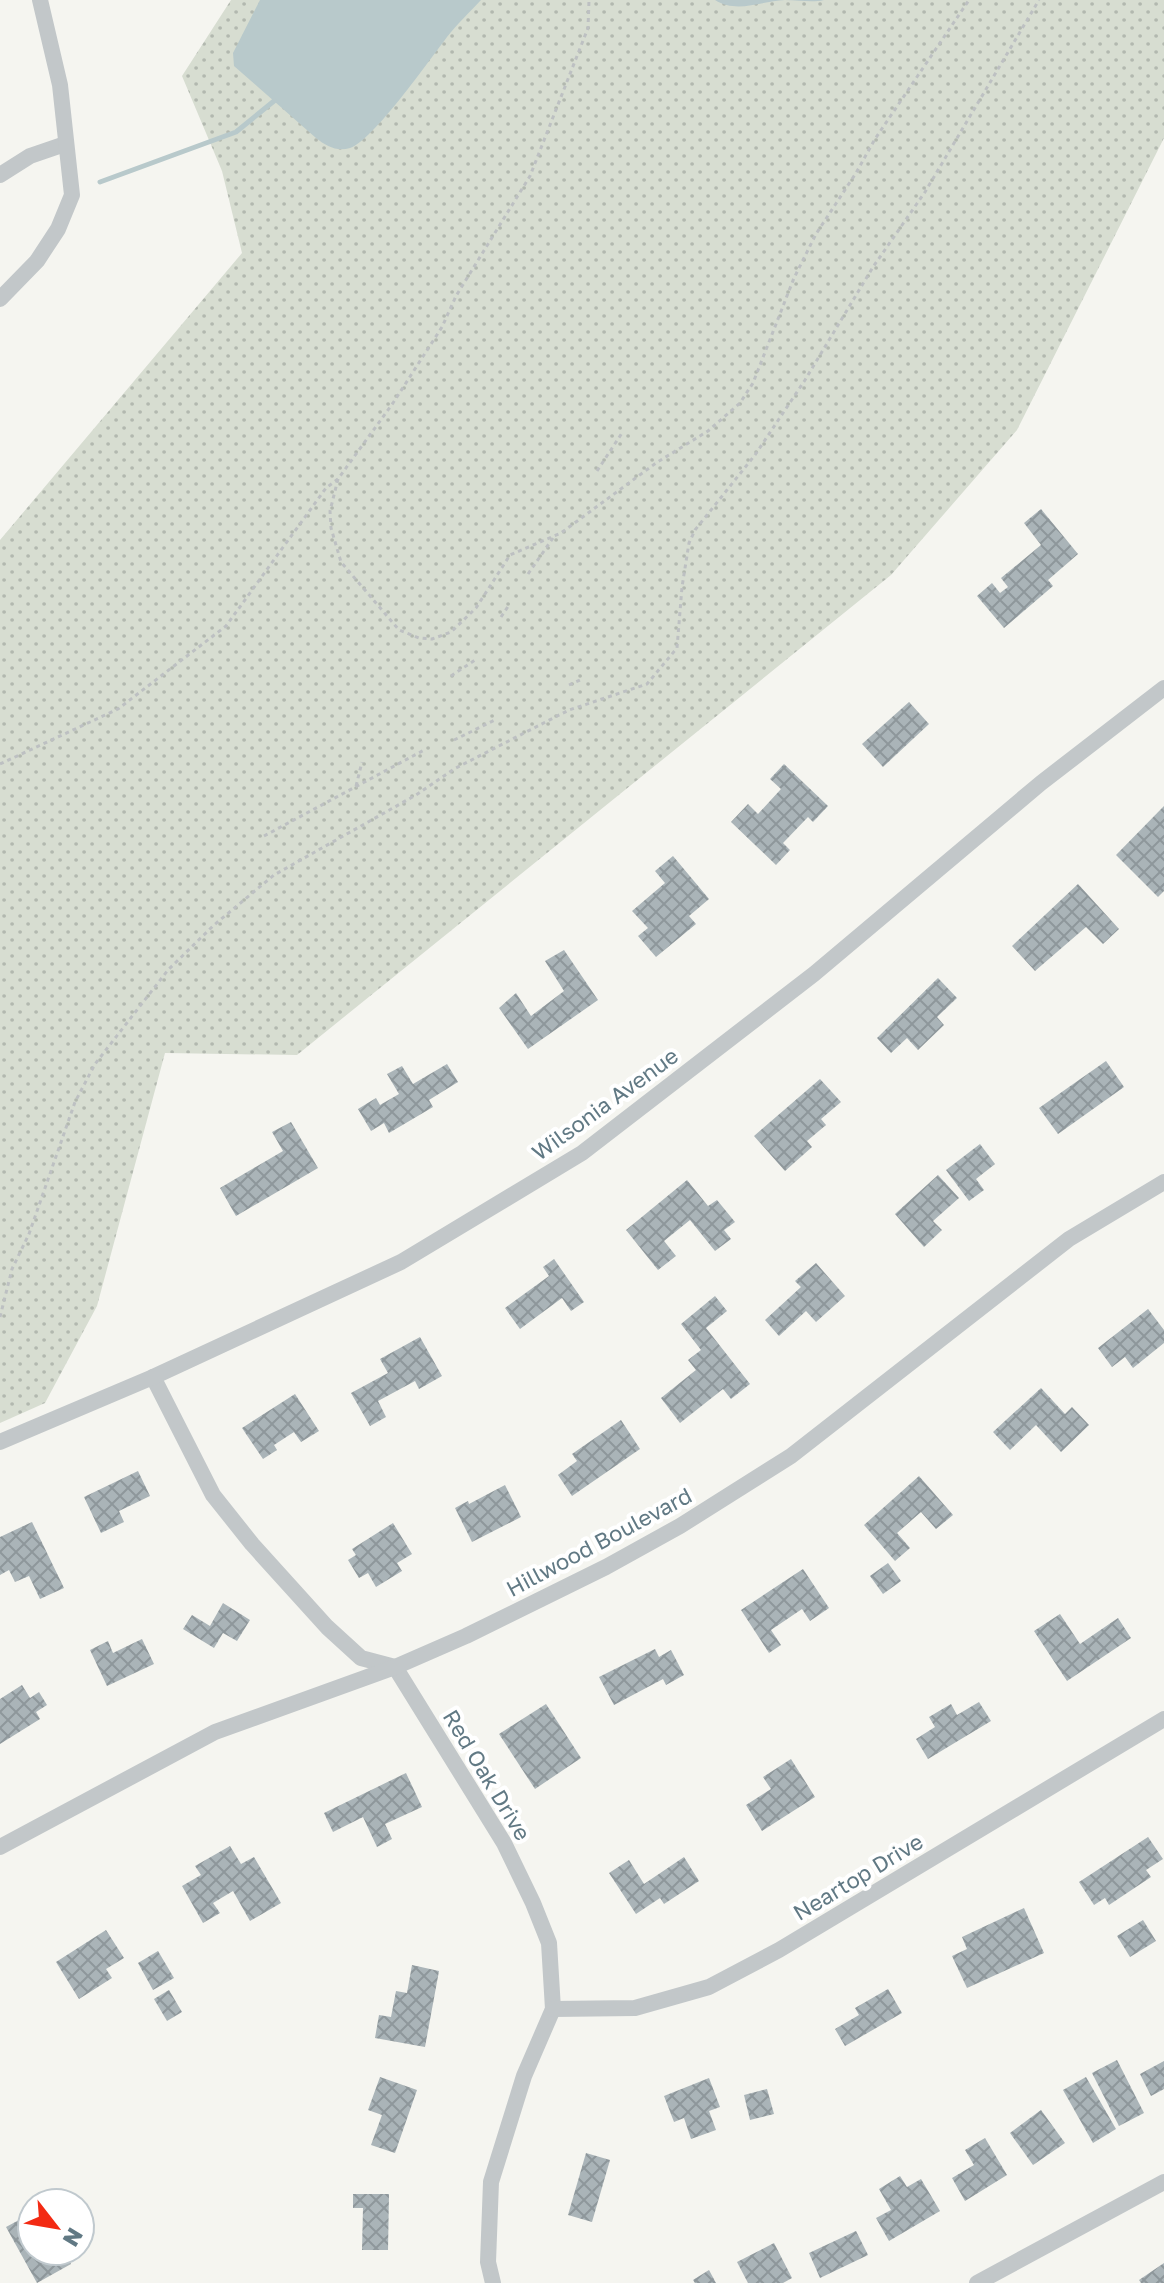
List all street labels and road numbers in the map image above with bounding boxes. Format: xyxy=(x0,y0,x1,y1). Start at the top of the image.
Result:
street label: Wilsonia Avenue xyxy=(526,1042,683,1166)
street label: Hillwood Boulevard xyxy=(502,1481,696,1602)
street label: Red Oak Drive xyxy=(438,1704,537,1845)
street label: Neartop Drive xyxy=(788,1827,927,1926)

